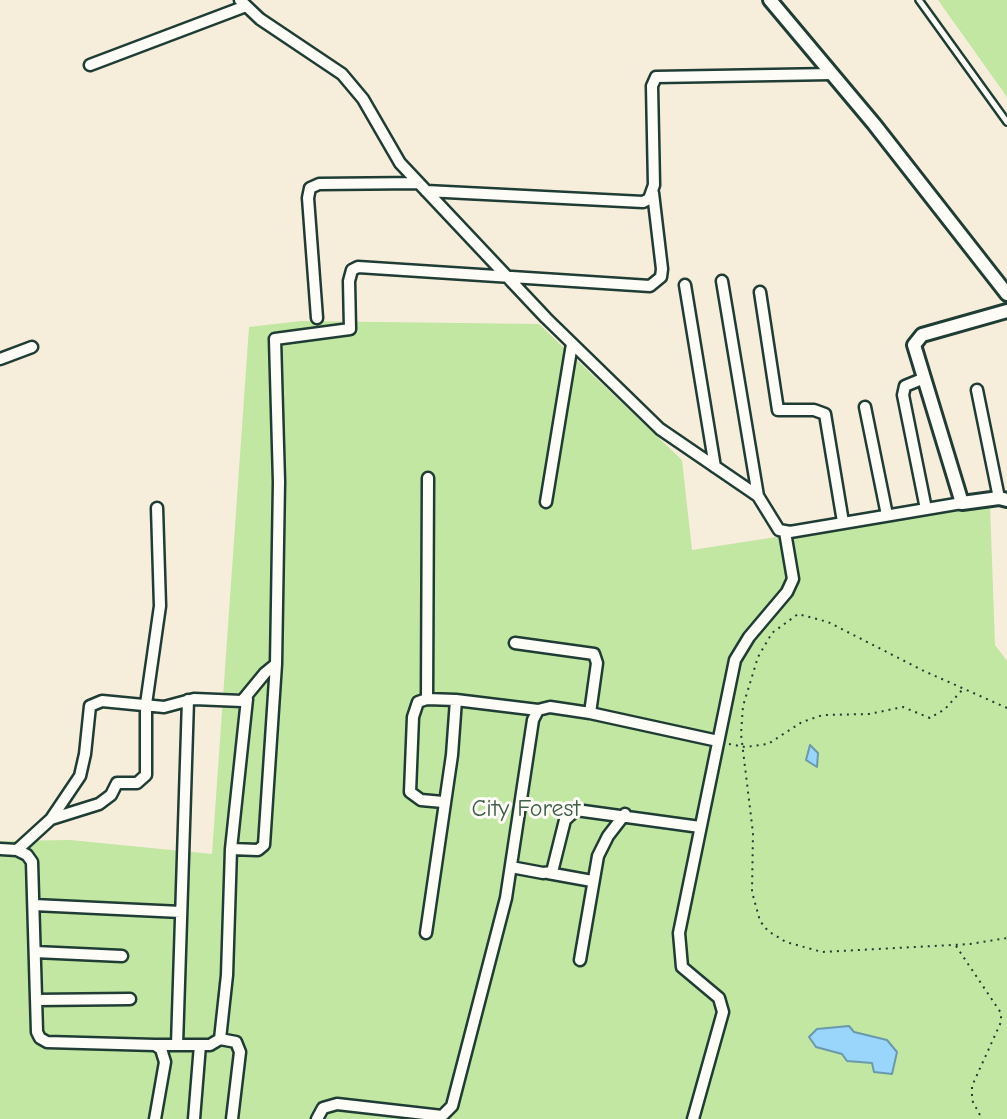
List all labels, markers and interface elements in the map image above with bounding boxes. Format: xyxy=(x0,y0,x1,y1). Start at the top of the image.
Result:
park label: City Forest xyxy=(472,795,580,823)

